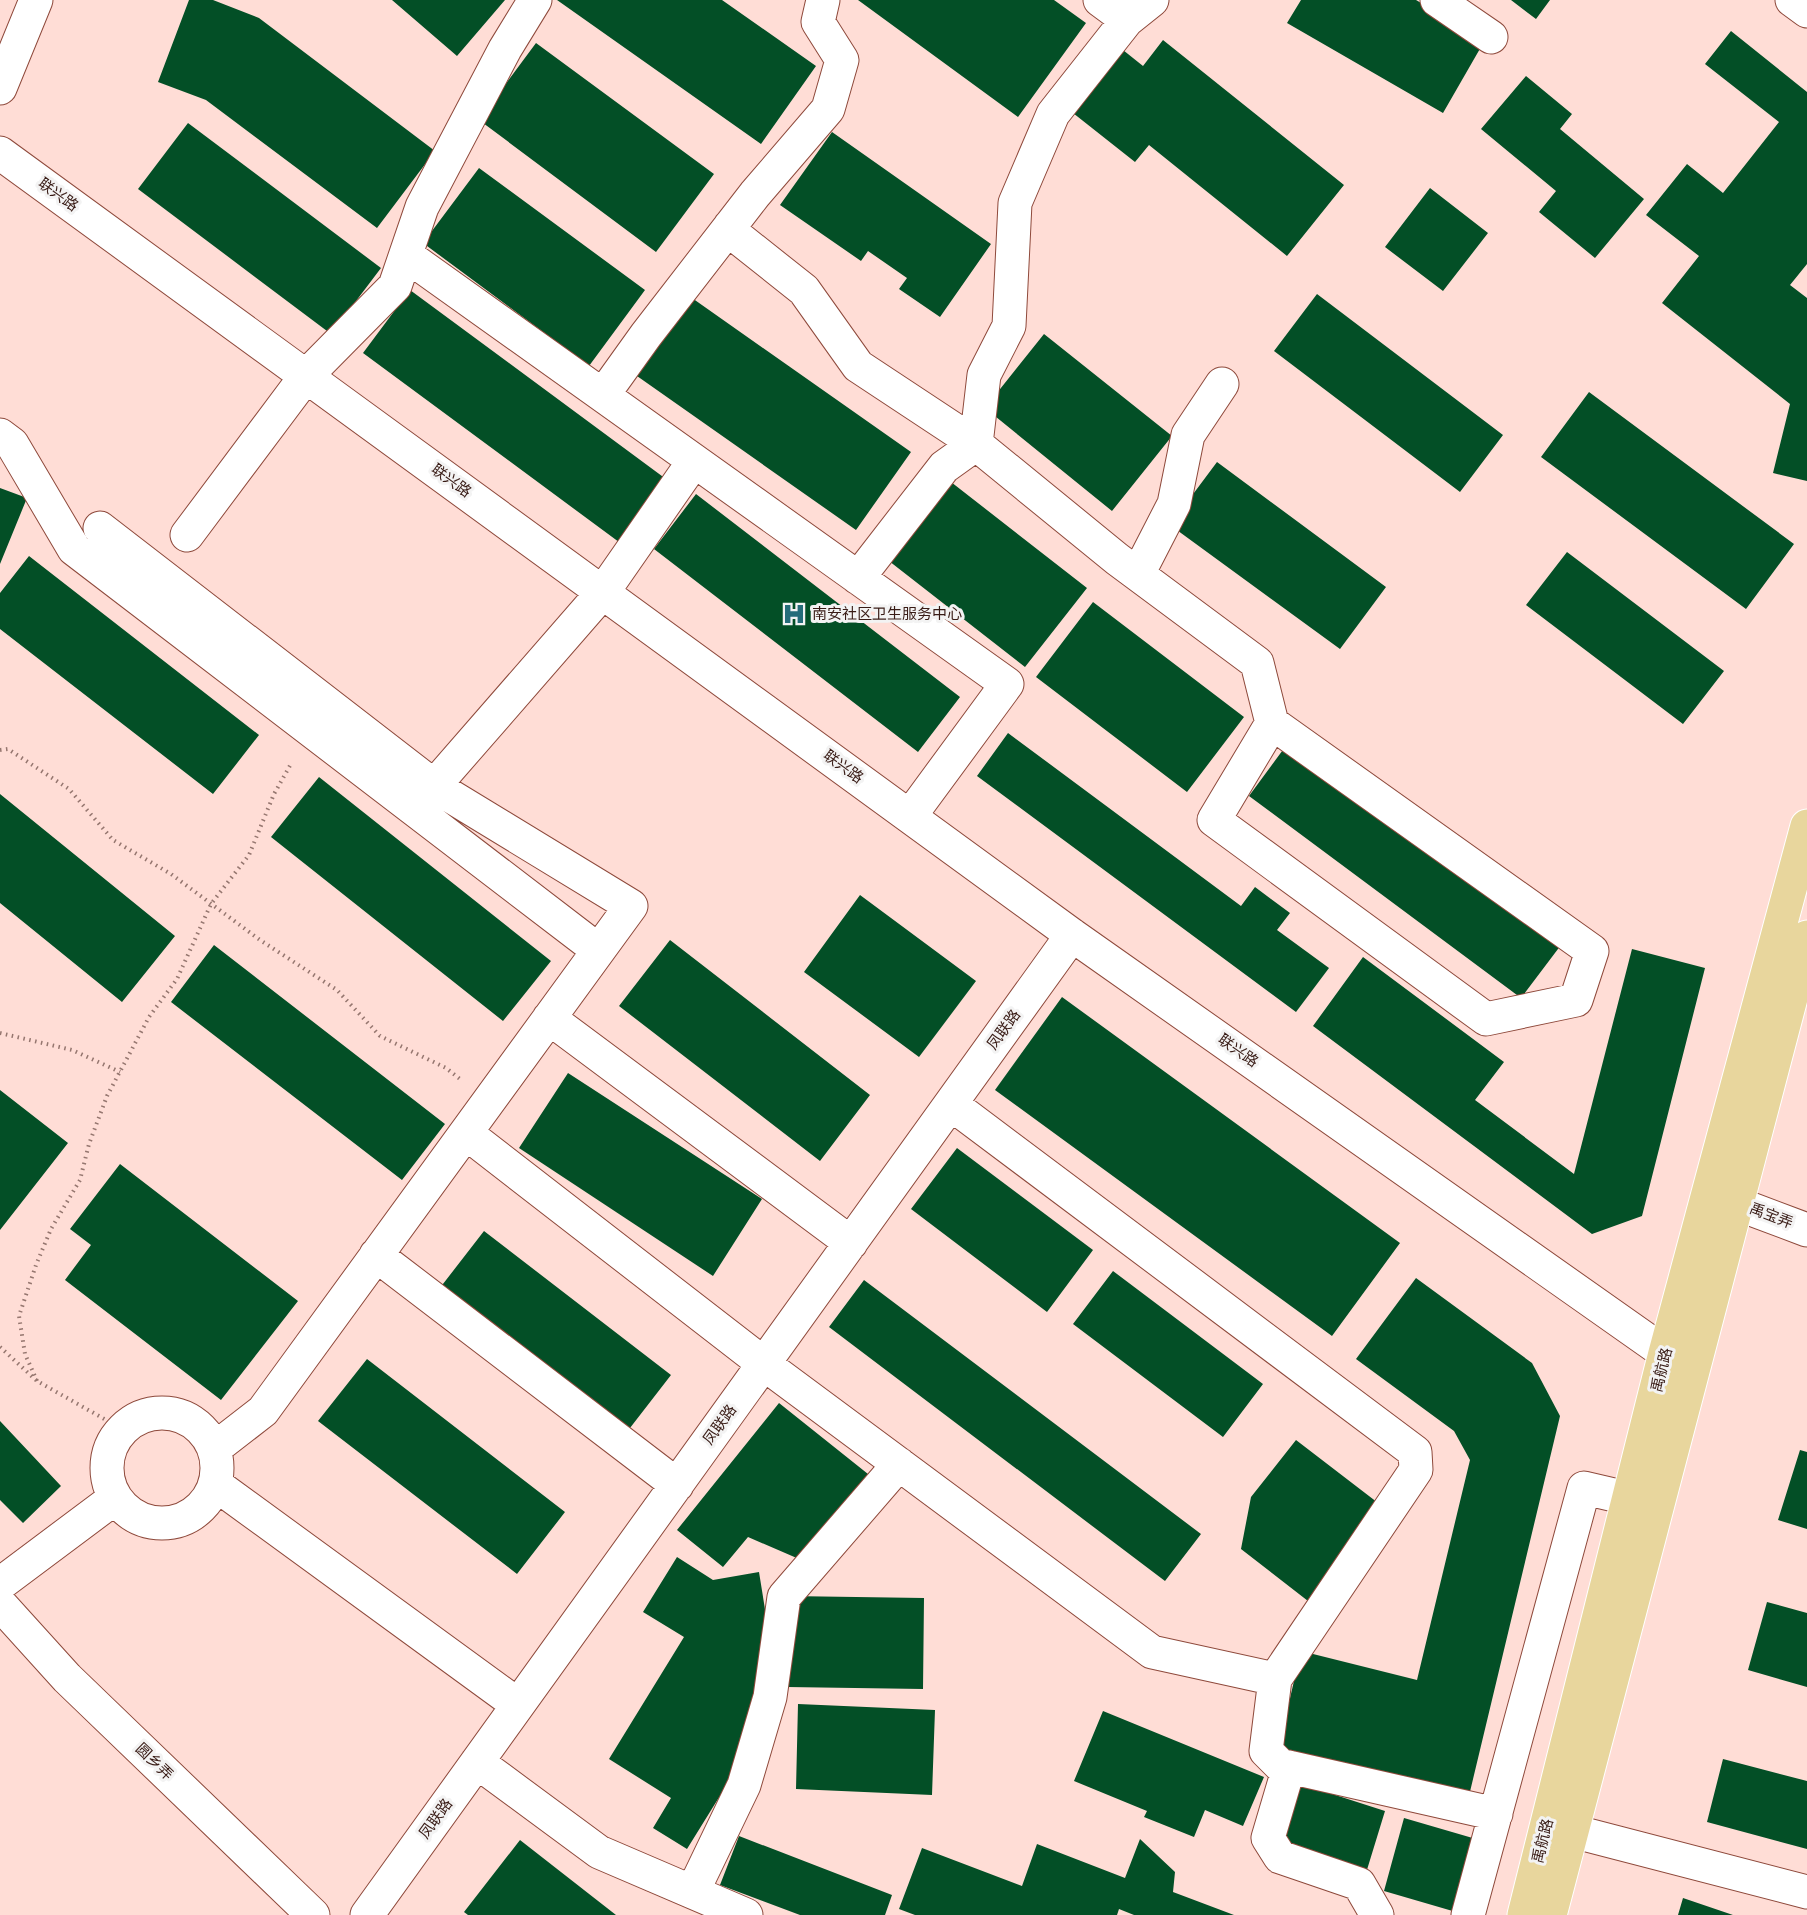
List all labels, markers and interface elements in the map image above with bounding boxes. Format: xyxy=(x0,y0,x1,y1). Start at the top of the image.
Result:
street label: 联兴路 xyxy=(34,173,82,217)
street label: 联兴路 xyxy=(427,459,475,503)
hospital icon: 南安社区卫生服务中心 xyxy=(781,601,807,627)
place label: 南安社区卫生服务中心 xyxy=(812,604,962,625)
street label: 联兴路 xyxy=(819,745,867,789)
street label: 凤联路 xyxy=(982,1006,1026,1054)
street label: 联兴路 xyxy=(1214,1029,1262,1073)
street label: 禹宝弄 xyxy=(1746,1198,1796,1234)
street label: 禹航路 xyxy=(1646,1346,1678,1394)
street label: 凤联路 xyxy=(698,1401,742,1449)
street label: 圆乡弄 xyxy=(131,1739,177,1785)
street label: 凤联路 xyxy=(414,1795,458,1843)
street label: 禹航路 xyxy=(1527,1817,1559,1865)

